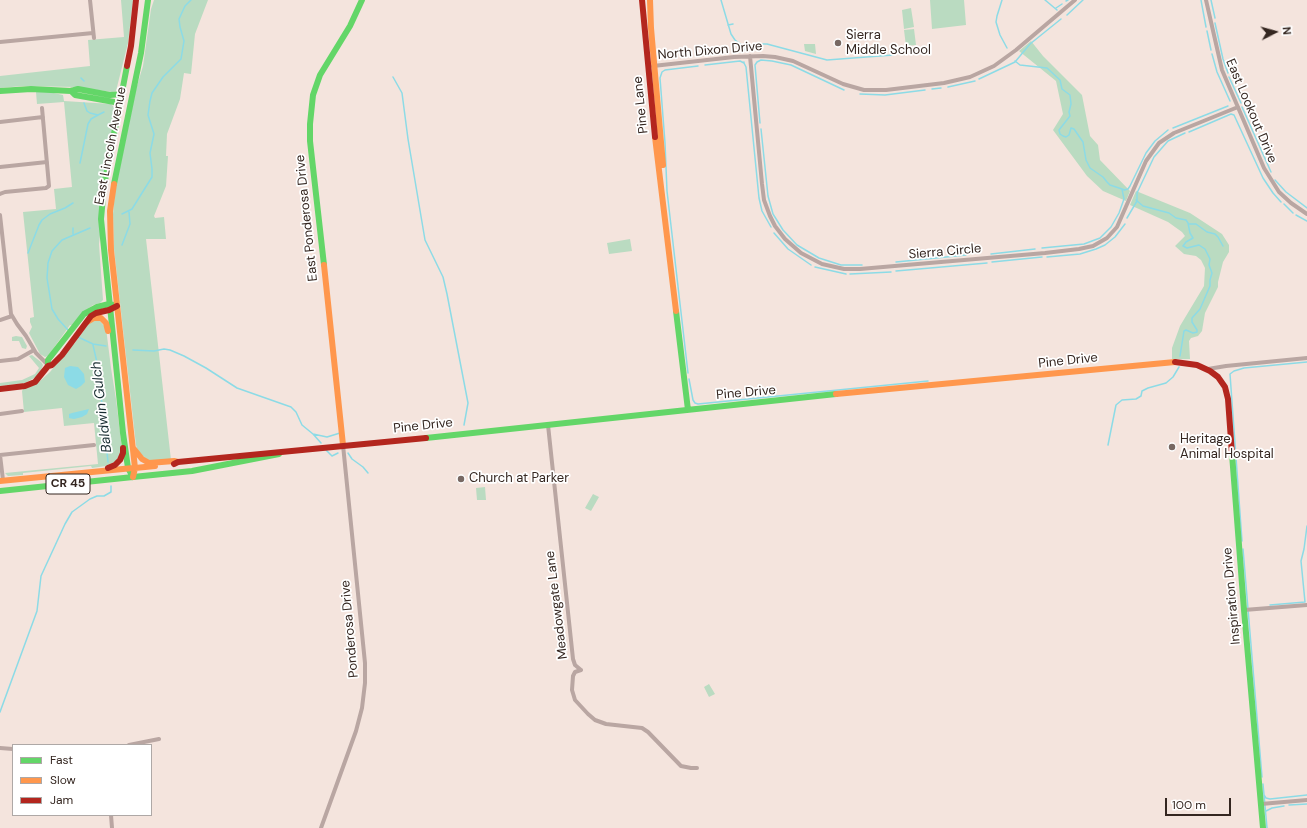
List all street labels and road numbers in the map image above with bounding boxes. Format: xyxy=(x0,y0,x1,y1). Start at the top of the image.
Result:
street label: North Dixon Drive xyxy=(657,39,763,63)
street label: East Lookout Drive xyxy=(1222,57,1280,165)
street label: Pine Lane xyxy=(630,75,652,135)
street label: East Lincoln Avenue xyxy=(92,86,130,206)
street label: East Ponderosa Drive xyxy=(293,154,321,282)
street label: Sierra Circle xyxy=(908,241,982,263)
street label: Pine Drive xyxy=(1037,350,1099,372)
street label: Pine Drive xyxy=(716,383,776,403)
street label: Pine Drive xyxy=(392,415,454,437)
road number: CR 45 xyxy=(46,474,90,494)
street label: Inspiration Drive xyxy=(1220,547,1244,645)
street label: Meadowgate Lane xyxy=(543,550,571,660)
street label: Ponderosa Drive xyxy=(338,580,362,678)

